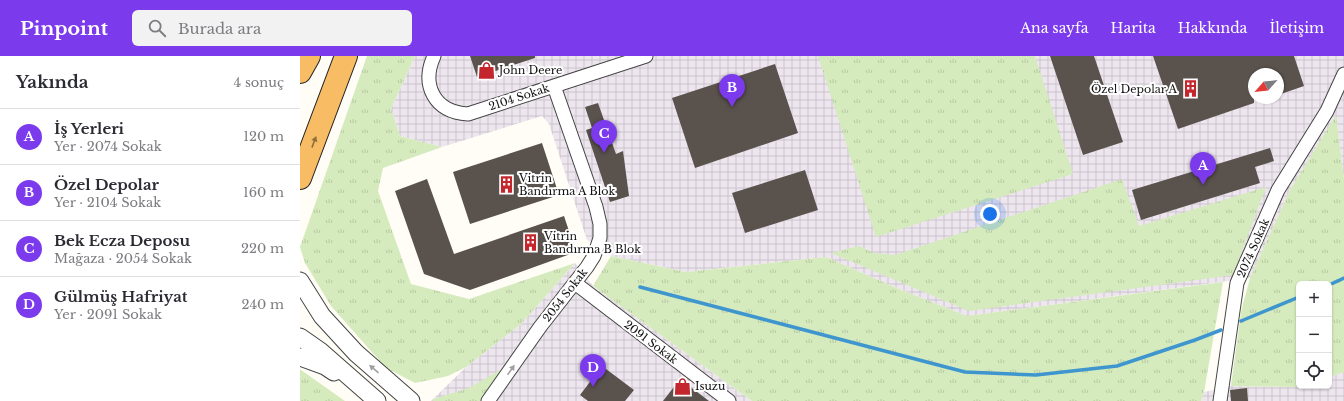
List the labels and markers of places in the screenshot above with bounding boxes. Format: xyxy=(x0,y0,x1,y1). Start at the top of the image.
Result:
shop icon: John Deere xyxy=(476,60,496,80)
place label: John Deere xyxy=(497,63,562,77)
pin: B xyxy=(719,74,745,107)
building icon: Özel Depolar A xyxy=(1180,79,1200,99)
place label: Özel Depolar A xyxy=(1091,82,1177,96)
pin: C xyxy=(591,120,617,153)
pin: A xyxy=(1190,152,1216,185)
place label: Vitrin Bandırma A Blok xyxy=(518,171,615,198)
building icon: Vitrin Bandırma A Blok xyxy=(496,174,516,194)
place label: Vitrin Bandırma B Blok xyxy=(543,229,641,256)
building icon: Vitrin Bandırma B Blok xyxy=(521,232,541,252)
pin: D xyxy=(580,354,606,387)
shop icon: Isuzu xyxy=(672,376,692,396)
place label: Isuzu xyxy=(695,379,726,393)

